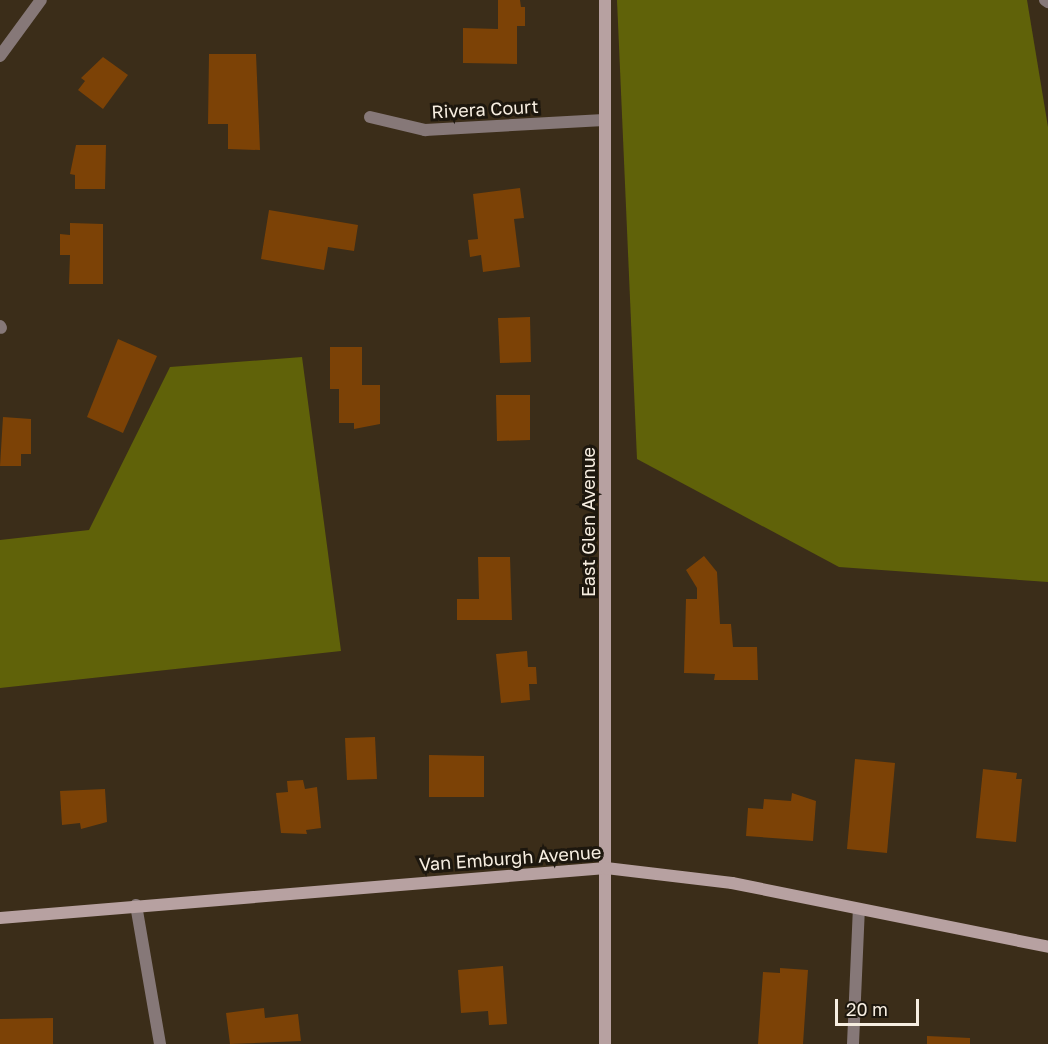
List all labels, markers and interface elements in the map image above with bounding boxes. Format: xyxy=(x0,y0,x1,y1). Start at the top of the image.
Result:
street label: Rivera Court xyxy=(431,95,539,123)
street label: East Glen Avenue xyxy=(577,447,599,597)
street label: Van Emburgh Avenue xyxy=(418,841,602,875)
scale bar xyxy=(838,987,922,1025)
text: 20 m xyxy=(846,998,888,1020)

